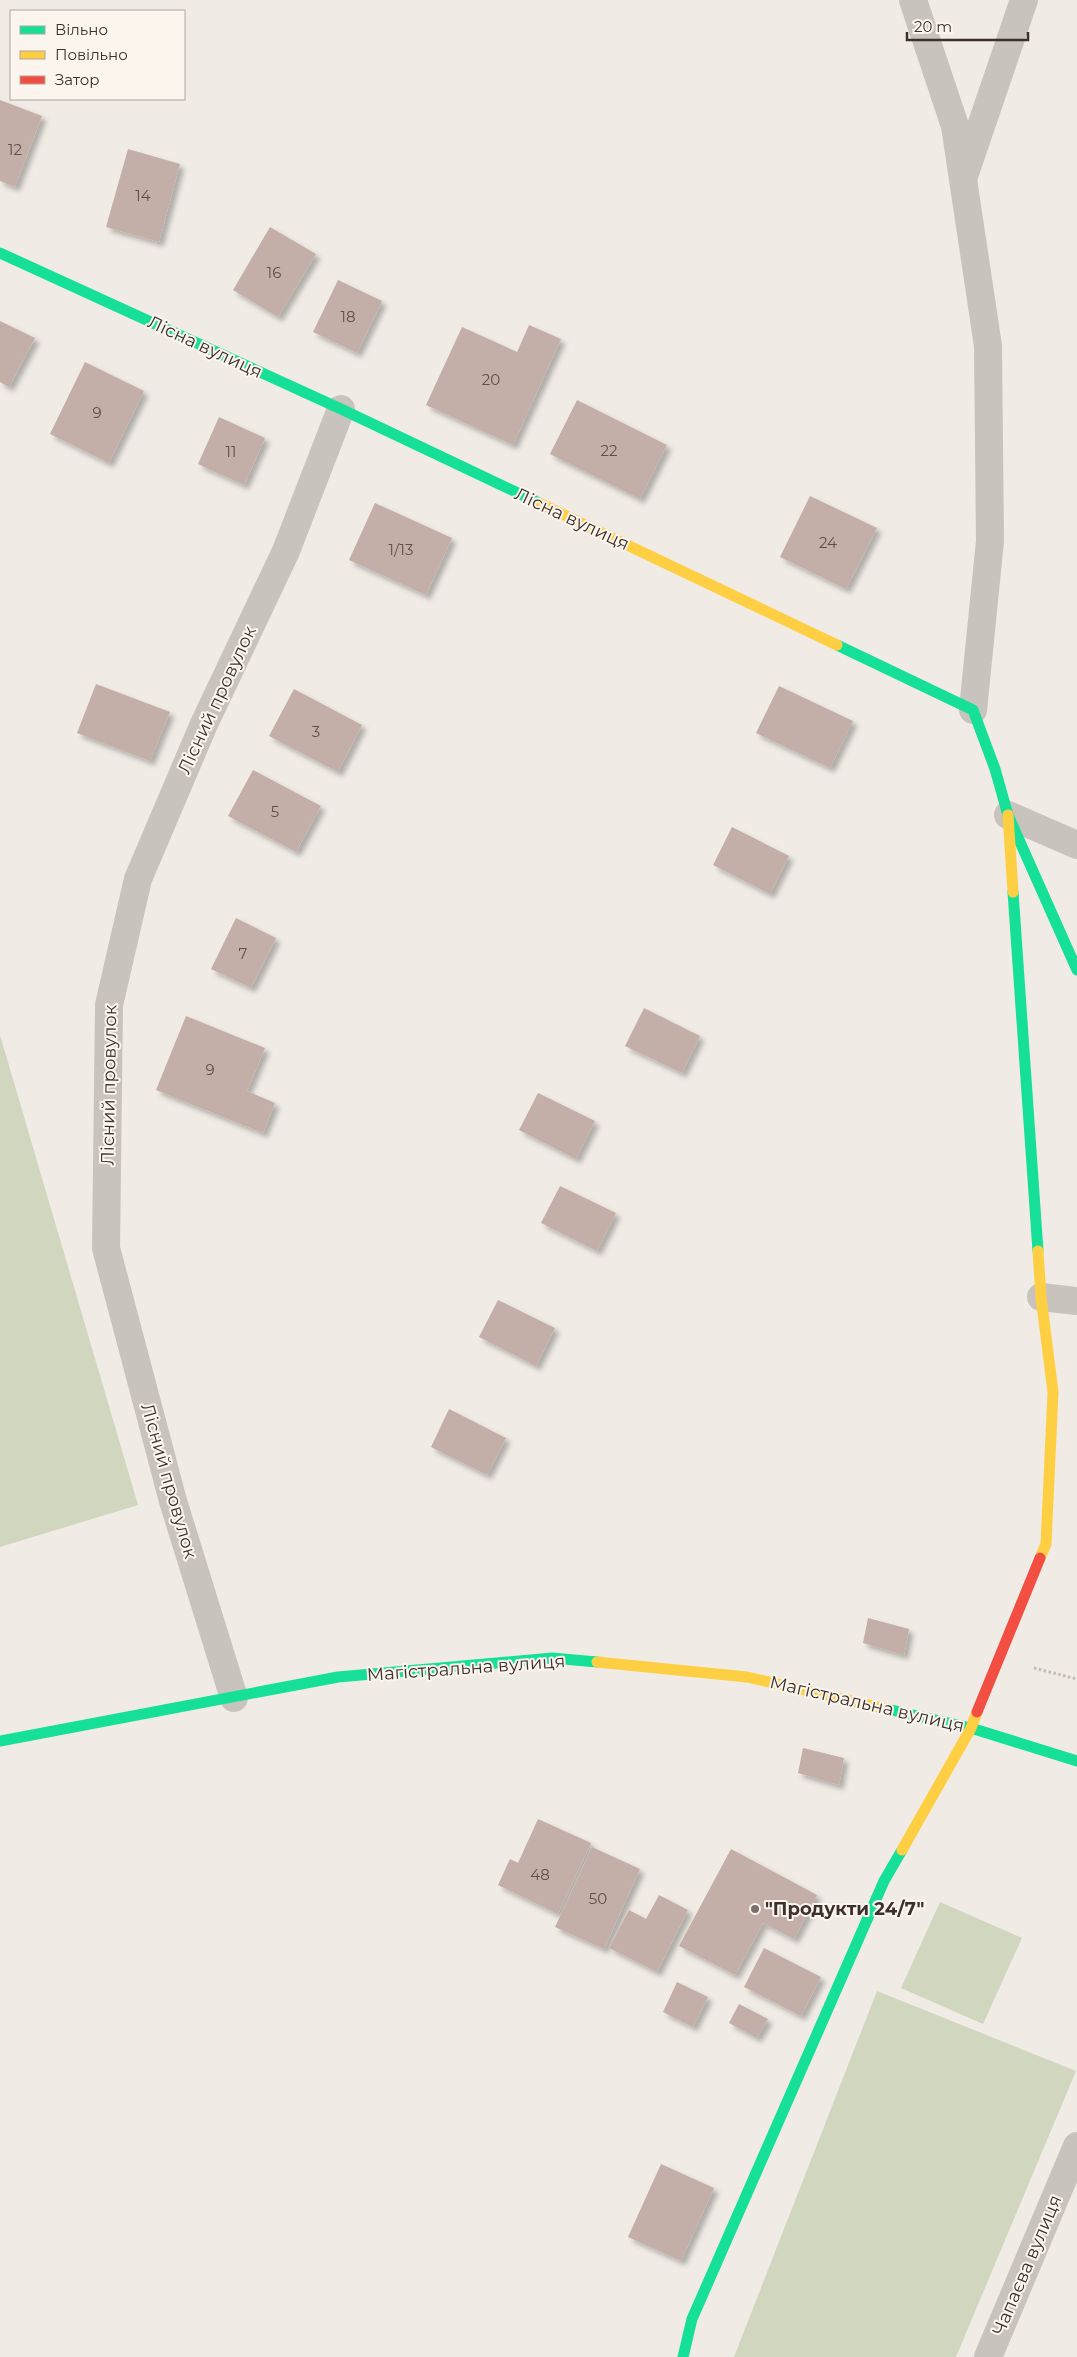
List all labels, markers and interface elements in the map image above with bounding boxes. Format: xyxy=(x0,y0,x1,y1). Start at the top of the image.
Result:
legend xyxy=(10,10,185,100)
scale bar xyxy=(907,10,1028,42)
text: 20 m xyxy=(914,17,952,36)
text: Вільно xyxy=(55,20,108,39)
text: Повільно xyxy=(55,45,128,64)
text: Затор xyxy=(55,70,100,89)
house number: 12 xyxy=(8,140,22,159)
house number: 14 xyxy=(135,186,151,205)
house number: 16 xyxy=(267,263,281,282)
house number: 18 xyxy=(341,307,356,326)
street label: Лісна вулиця xyxy=(144,311,266,383)
house number: 20 xyxy=(482,370,500,389)
house number: 9 xyxy=(92,403,102,422)
house number: 22 xyxy=(600,441,618,460)
house number: 11 xyxy=(226,442,236,461)
street label: Лісна вулиця xyxy=(511,483,633,555)
house number: 24 xyxy=(819,533,837,552)
house number: 1/13 xyxy=(389,540,413,559)
street label: Лісний провулок xyxy=(173,622,261,777)
house number: 3 xyxy=(312,722,320,741)
house number: 5 xyxy=(271,802,279,821)
house number: 7 xyxy=(239,944,248,963)
street label: Лісний провулок xyxy=(97,1004,121,1165)
house number: 9 xyxy=(205,1060,215,1079)
street label: Лісний провулок xyxy=(136,1401,202,1562)
street label: Магістральна вулиця xyxy=(366,1650,566,1686)
street label: Магістральна вулиця xyxy=(768,1671,966,1737)
house number: 48 xyxy=(530,1865,550,1884)
house number: 50 xyxy=(589,1889,607,1908)
place label: "Продукти 24/7" xyxy=(765,1898,924,1920)
marker: "Продукти 24/7" xyxy=(749,1903,761,1915)
street label: Чапаєва вулиця xyxy=(988,2192,1066,2338)

